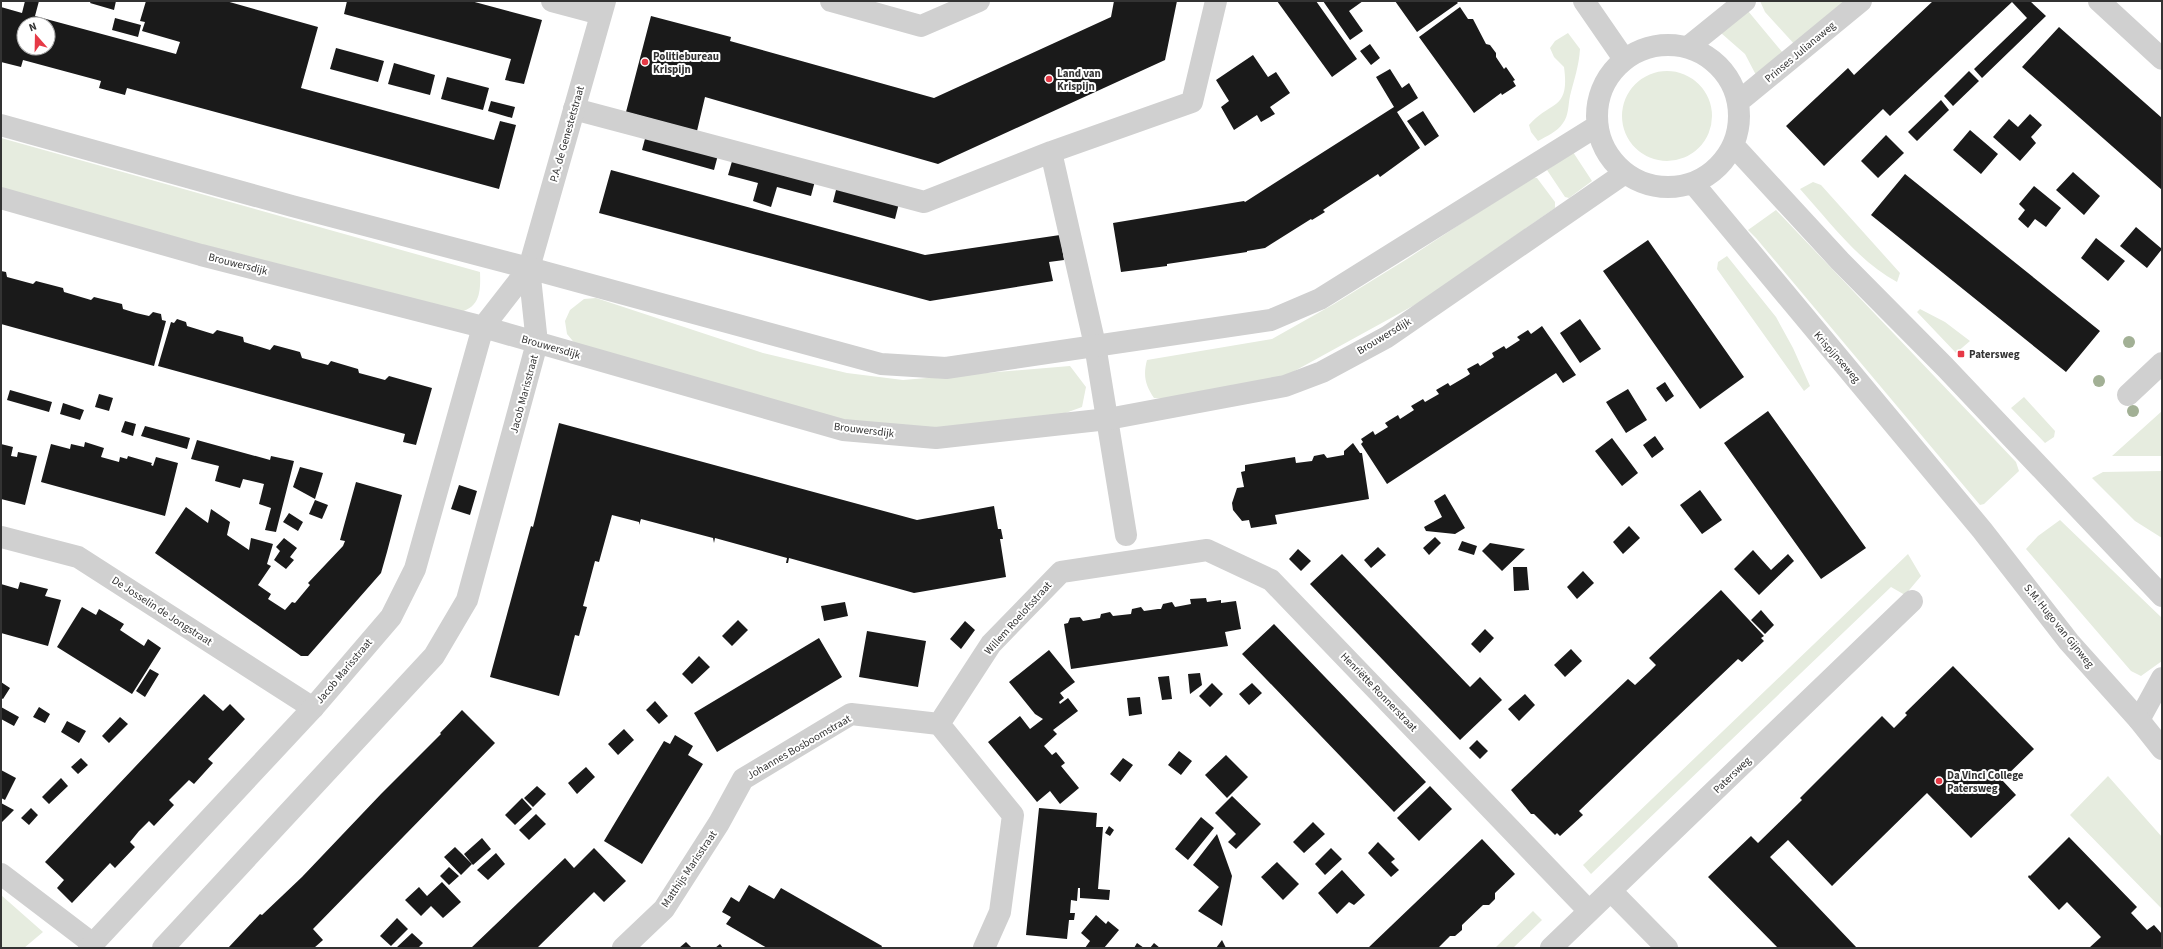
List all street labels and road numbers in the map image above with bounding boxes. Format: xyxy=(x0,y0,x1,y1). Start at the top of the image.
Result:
street label: Prinses Julianaweg xyxy=(1761,18,1839,86)
street label: P.A. de Genestetstraat xyxy=(546,84,588,184)
street label: Brouwersdijk xyxy=(207,249,270,279)
street label: Brouwersdijk xyxy=(1354,314,1414,358)
street label: Krispijnseweg xyxy=(1810,328,1864,386)
street label: Brouwersdijk xyxy=(520,331,583,363)
street label: Jacob Marisstraat xyxy=(506,353,542,435)
street label: Brouwersdijk xyxy=(833,419,896,441)
street label: De Josselin de Jongstraat xyxy=(109,573,215,649)
street label: Willem Roelofsstraat xyxy=(981,578,1055,658)
street label: S.M. Hugo van Gijnweg xyxy=(2020,581,2098,671)
street label: Jacob Marisstraat xyxy=(312,635,376,707)
street label: Henriëtte Ronnerstraat xyxy=(1337,649,1421,735)
street label: Johannes Bosboomstraat xyxy=(744,711,854,783)
street label: Patersweg xyxy=(1710,753,1755,797)
street label: Matthijs Marisstraat xyxy=(658,827,720,910)

